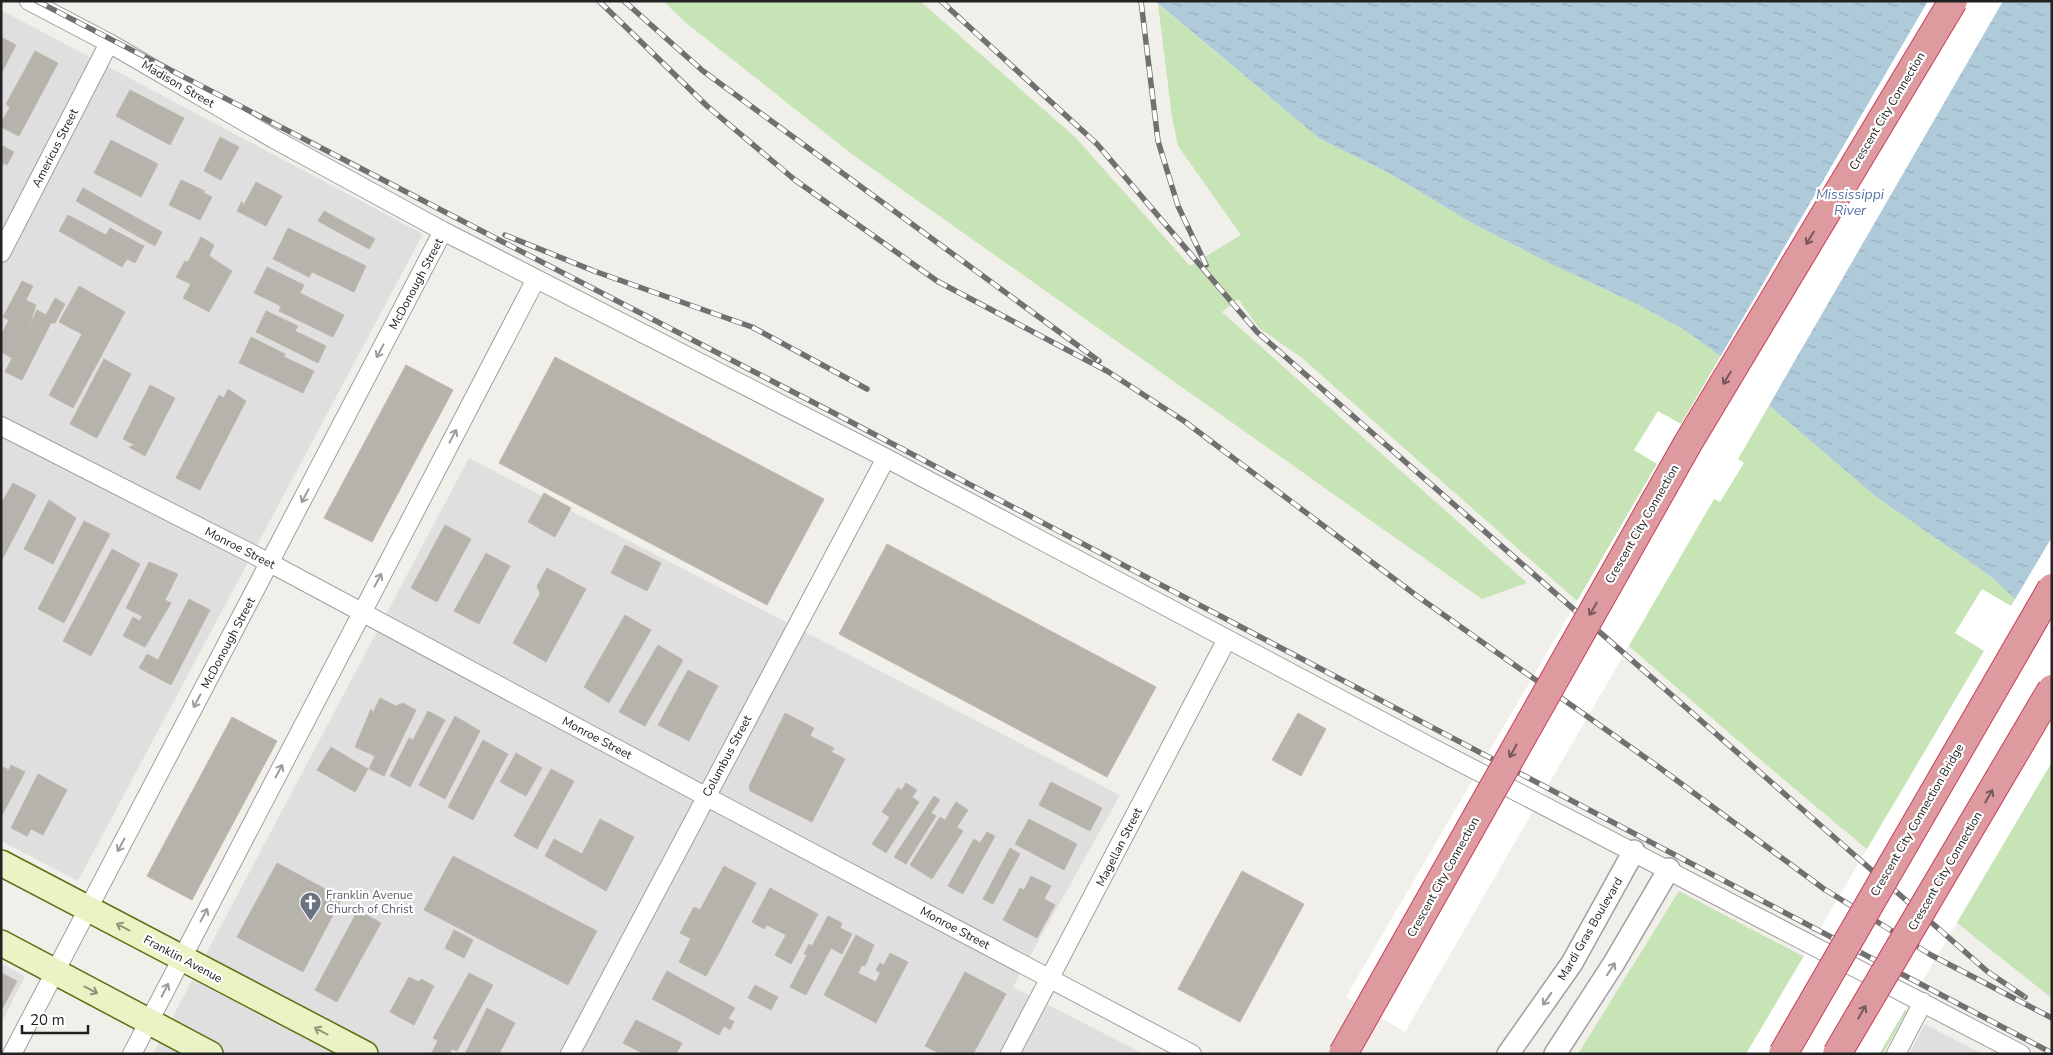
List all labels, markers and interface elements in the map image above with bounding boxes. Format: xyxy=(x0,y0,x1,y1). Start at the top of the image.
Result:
street label: Crescent City Connection xyxy=(1845,49,1929,173)
street label: Madison Street xyxy=(139,57,218,112)
street label: Americus Street xyxy=(28,105,82,190)
water label: Mississippi River xyxy=(1816,185,1885,220)
one-way arrow xyxy=(1805,231,1815,245)
street label: McDonough Street xyxy=(385,235,447,332)
one-way arrow xyxy=(375,344,385,358)
one-way arrow xyxy=(1721,370,1731,384)
one-way arrow xyxy=(449,429,459,444)
street label: Crescent City Connection xyxy=(1601,461,1683,587)
one-way arrow xyxy=(300,488,310,503)
street label: Monroe Street xyxy=(202,523,279,573)
one-way arrow xyxy=(374,573,383,588)
street label: McDonough Street xyxy=(197,594,259,691)
one-way arrow xyxy=(1588,601,1597,616)
one-way arrow xyxy=(192,694,202,709)
street label: Columbus Street xyxy=(699,712,756,800)
street label: Monroe Street xyxy=(559,713,635,763)
street label: Crescent City Connection Bridge xyxy=(1867,741,1967,899)
one-way arrow xyxy=(1508,743,1518,757)
one-way arrow xyxy=(275,764,284,779)
one-way arrow xyxy=(1984,790,1994,804)
street label: Magellan Street xyxy=(1092,804,1146,889)
street label: Crescent City Connection xyxy=(1905,809,1985,933)
street label: Crescent City Connection xyxy=(1403,814,1483,940)
one-way arrow xyxy=(115,837,125,851)
street label: Mardi Gras Boulevard xyxy=(1554,874,1626,984)
place label: Franklin Avenue Church of Christ xyxy=(326,887,414,917)
church icon: Franklin Avenue Church of Christ xyxy=(298,890,322,921)
street label: Monroe Street xyxy=(917,903,993,953)
one-way arrow xyxy=(199,908,209,923)
one-way arrow xyxy=(116,921,130,931)
street label: Franklin Avenue xyxy=(141,932,225,986)
one-way arrow xyxy=(1605,962,1616,976)
one-way arrow xyxy=(161,983,170,998)
one-way arrow xyxy=(83,986,98,995)
one-way arrow xyxy=(1542,992,1552,1006)
scale bar xyxy=(22,1002,89,1034)
one-way arrow xyxy=(1857,1004,1867,1019)
text: 20 m xyxy=(30,1010,65,1030)
one-way arrow xyxy=(314,1026,329,1036)

